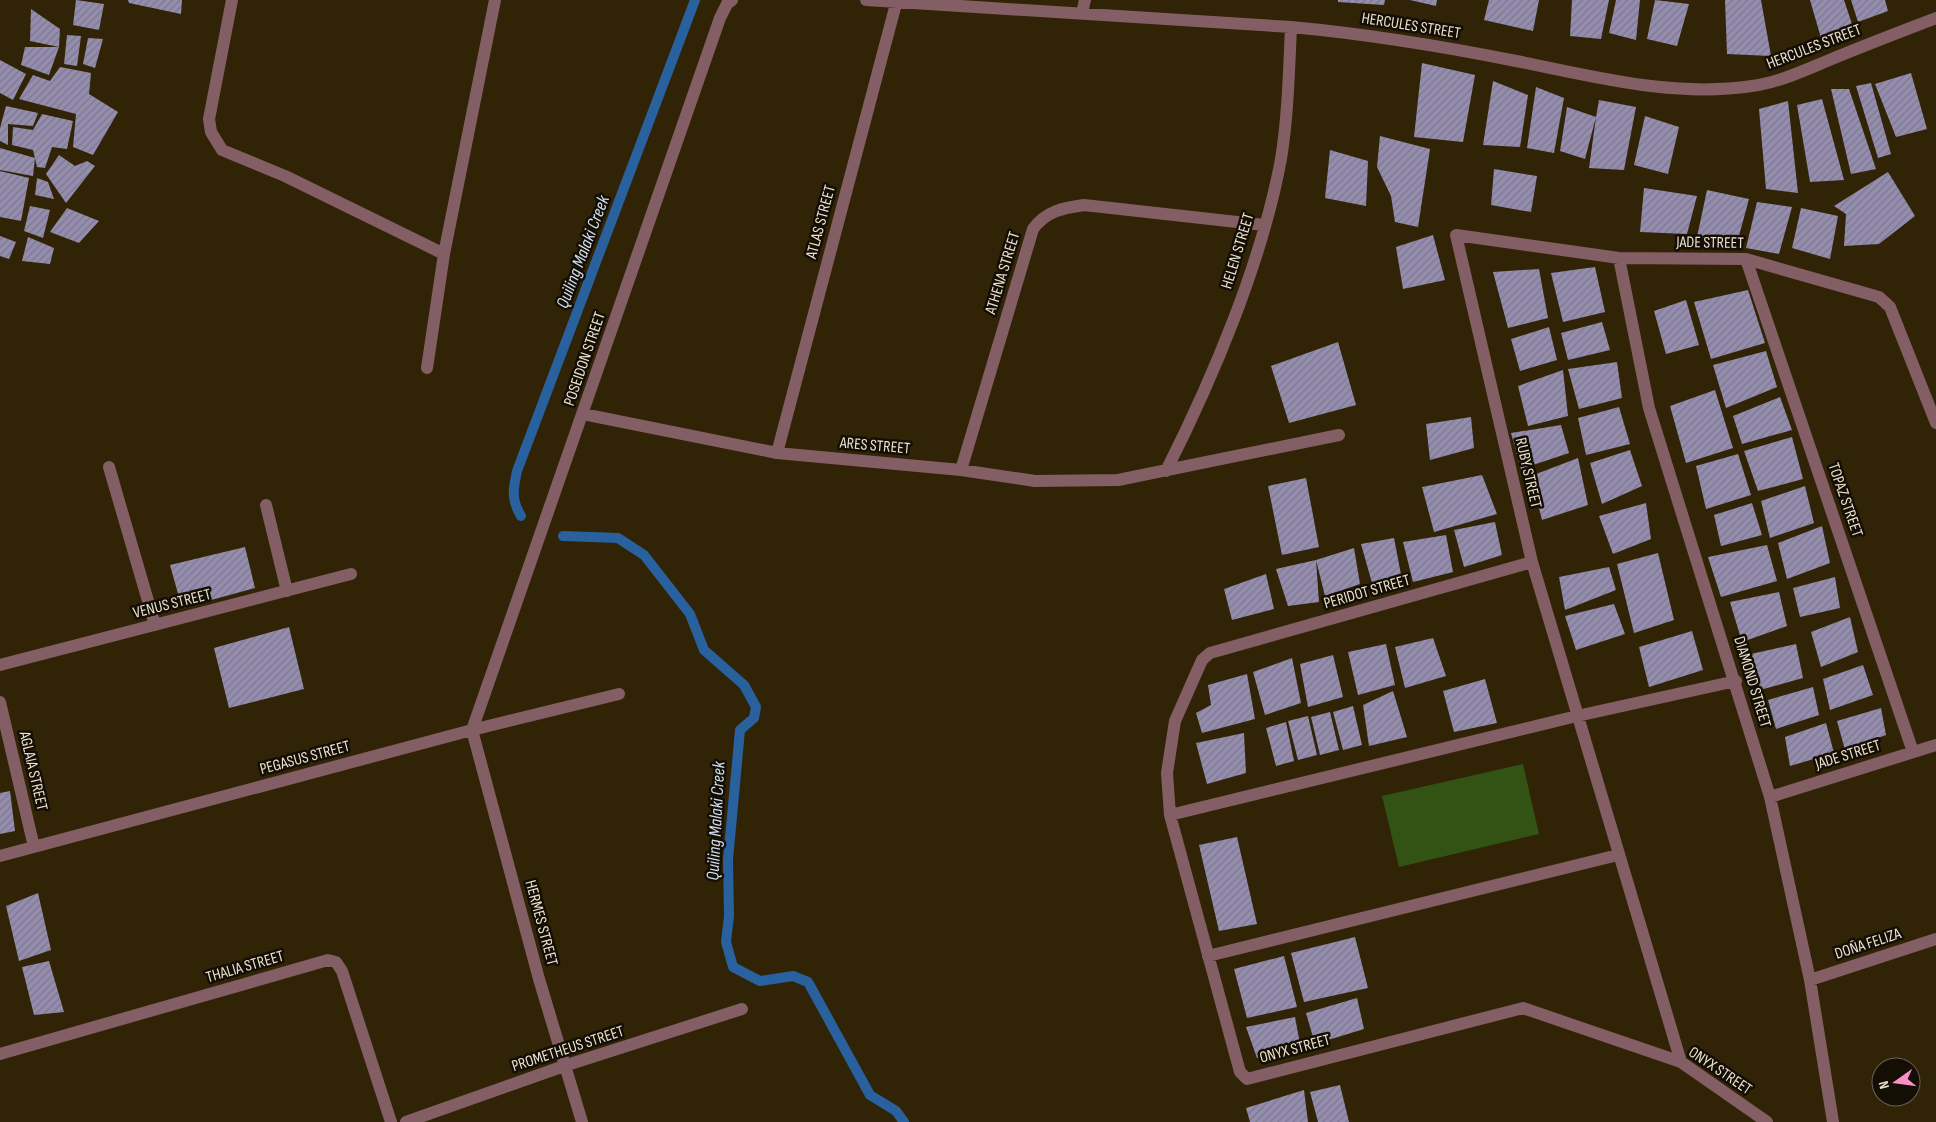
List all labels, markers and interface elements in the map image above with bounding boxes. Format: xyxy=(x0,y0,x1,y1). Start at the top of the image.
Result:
street label: HERCULES STREET xyxy=(1360,9,1462,43)
street label: HERCULES STREET xyxy=(1764,20,1865,74)
street label: ATLAS STREET xyxy=(802,183,840,262)
water label: Quiling Malaki Creek xyxy=(552,191,615,311)
street label: HELEN STREET xyxy=(1217,210,1259,291)
street label: ATHENA STREET xyxy=(981,229,1025,318)
street label: JADE STREET xyxy=(1675,233,1744,253)
street label: POSEIDON STREET xyxy=(560,309,610,408)
street label: ARES STREET xyxy=(838,433,911,459)
street label: RUBY STREET xyxy=(1511,436,1545,511)
street label: TOPAZ STREET xyxy=(1823,460,1867,540)
street label: PERIDOT STREET xyxy=(1322,570,1413,613)
street label: VENUS STREET xyxy=(131,585,213,623)
street label: DIAMOND STREET xyxy=(1729,634,1775,730)
street label: AGLAIA STREET xyxy=(14,729,51,813)
street label: JADE STREET xyxy=(1812,736,1883,774)
street label: PEGASUS STREET xyxy=(258,737,353,779)
water label: Quiling Malaki Creek xyxy=(702,760,730,881)
street label: HERMES STREET xyxy=(520,878,562,968)
street label: DOÑA FELIZA xyxy=(1832,924,1904,964)
street label: THALIA STREET xyxy=(204,947,287,987)
street label: PROMETHEUS STREET xyxy=(509,1022,627,1076)
street label: ONYX STREET xyxy=(1258,1030,1333,1068)
street label: ONYX STREET xyxy=(1685,1043,1756,1099)
north arrow xyxy=(1871,1057,1921,1107)
text: N xyxy=(1875,1079,1893,1091)

